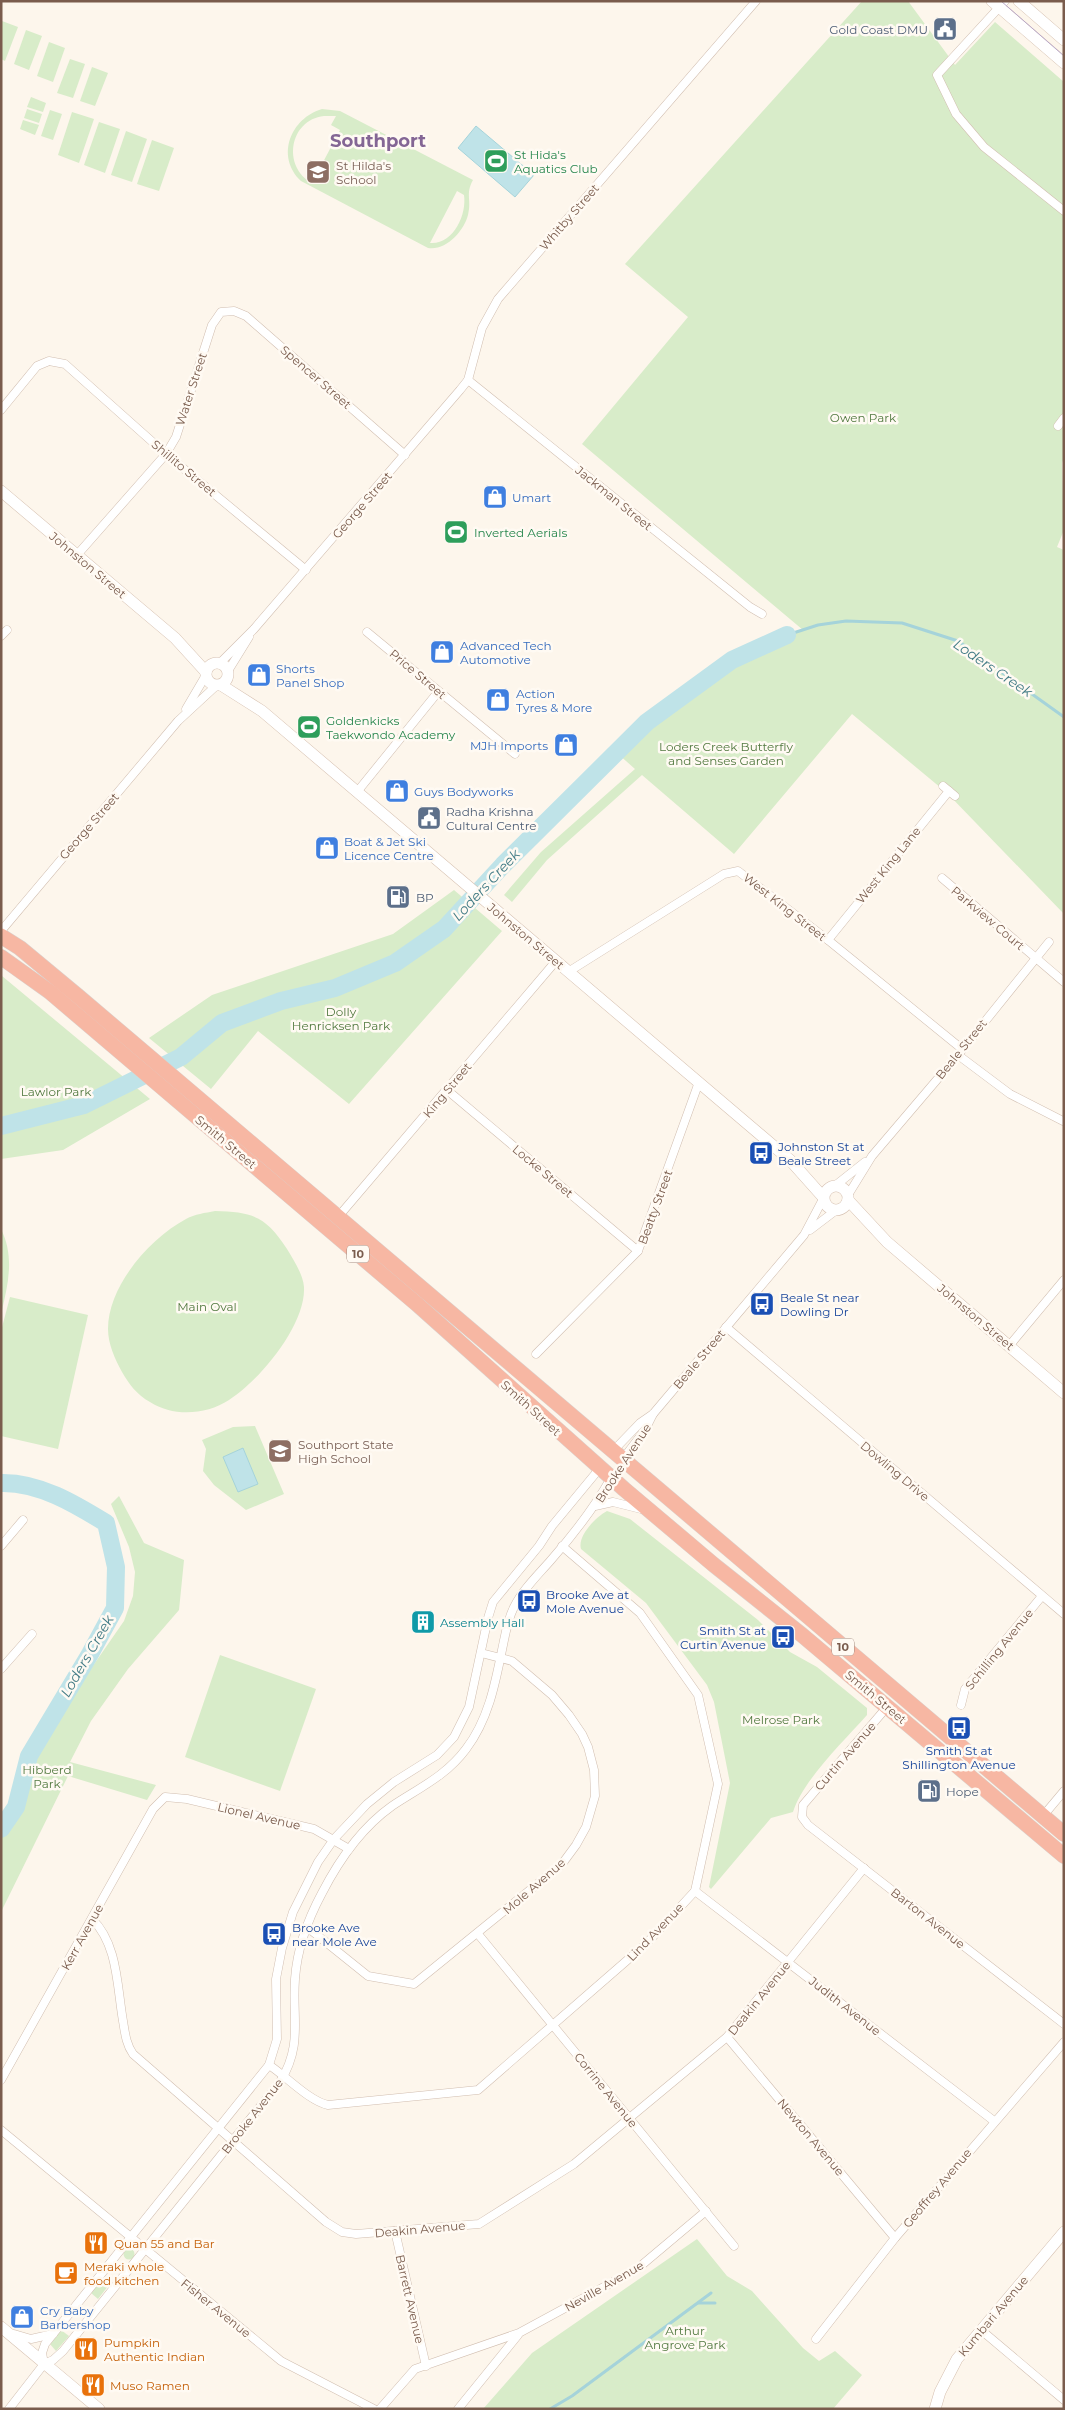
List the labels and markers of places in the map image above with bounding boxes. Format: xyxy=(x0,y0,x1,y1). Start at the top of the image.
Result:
public building icon: Gold Coast DMU xyxy=(932,16,958,42)
place label: Gold Coast DMU xyxy=(829,22,928,37)
place label: St Hida's Aquatics Club xyxy=(514,147,598,176)
sports icon: St Hida's Aquatics Club xyxy=(483,148,509,174)
place label: St Hilda's School xyxy=(336,158,391,187)
school or university icon: St Hilda's School xyxy=(305,159,331,185)
shop icon: Umart xyxy=(482,484,508,510)
place label: Umart xyxy=(512,490,551,505)
sports icon: Inverted Aerials xyxy=(443,519,469,545)
place label: Inverted Aerials xyxy=(474,525,567,540)
place label: Advanced Tech Automotive xyxy=(460,638,552,667)
shop icon: Advanced Tech Automotive xyxy=(429,639,455,665)
place label: Shorts Panel Shop xyxy=(276,661,344,690)
shop icon: Shorts Panel Shop xyxy=(246,662,272,688)
place label: Action Tyres & More xyxy=(516,686,592,715)
shop icon: Action Tyres & More xyxy=(485,687,511,713)
place label: Goldenkicks Taekwondo Academy xyxy=(326,713,456,742)
sports icon: Goldenkicks Taekwondo Academy xyxy=(296,714,322,740)
shop icon: MJH Imports xyxy=(553,732,579,758)
place label: MJH Imports xyxy=(470,738,548,753)
shop icon: Guys Bodyworks xyxy=(384,778,410,804)
place label: Guys Bodyworks xyxy=(414,784,513,799)
place label: Radha Krishna Cultural Centre xyxy=(446,804,537,833)
public building icon: Radha Krishna Cultural Centre xyxy=(416,805,442,831)
place label: Boat & Jet Ski Licence Centre xyxy=(344,834,434,863)
shop icon: Boat & Jet Ski Licence Centre xyxy=(314,835,340,861)
fuel station icon: BP xyxy=(385,884,411,910)
place label: BP xyxy=(416,890,434,905)
place label: Johnston St at Beale Street xyxy=(777,1139,865,1168)
bus stop icon: Johnston St at Beale Street xyxy=(748,1140,774,1166)
place label: Beale St near Dowling Dr xyxy=(780,1290,859,1319)
bus stop icon: Beale St near Dowling Dr xyxy=(749,1291,775,1317)
place label: Southport State High School xyxy=(298,1437,394,1466)
school or university icon: Southport State High School xyxy=(267,1438,293,1464)
place label: Brooke Ave at Mole Avenue xyxy=(546,1587,629,1616)
bus stop icon: Brooke Ave at Mole Avenue xyxy=(516,1588,542,1614)
building icon: Assembly Hall xyxy=(410,1609,436,1635)
place label: Assembly Hall xyxy=(440,1615,525,1630)
place label: Smith St at Curtin Avenue xyxy=(680,1623,766,1652)
bus stop icon: Smith St at Curtin Avenue xyxy=(770,1624,796,1650)
bus stop icon: Smith St at Shillington Avenue xyxy=(946,1715,972,1741)
place label: Smith St at Shillington Avenue xyxy=(902,1743,1016,1772)
fuel station icon: Hope xyxy=(916,1778,942,1804)
place label: Hope xyxy=(946,1784,979,1799)
place label: Brooke Ave near Mole Ave xyxy=(292,1920,377,1949)
bus stop icon: Brooke Ave near Mole Ave xyxy=(261,1921,287,1947)
restaurant icon: Quan 55 and Bar xyxy=(83,2230,109,2256)
place label: Quan 55 and Bar xyxy=(114,2236,215,2251)
place label: Meraki whole food kitchen xyxy=(84,2259,164,2288)
cafe icon: Meraki whole food kitchen xyxy=(53,2260,79,2286)
place label: Cry Baby Barbershop xyxy=(40,2303,111,2332)
shop icon: Cry Baby Barbershop xyxy=(9,2304,35,2330)
place label: Pumpkin Authentic Indian xyxy=(104,2335,205,2364)
restaurant icon: Pumpkin Authentic Indian xyxy=(73,2336,99,2362)
restaurant icon: Muso Ramen xyxy=(80,2372,106,2398)
place label: Muso Ramen xyxy=(110,2378,190,2393)

